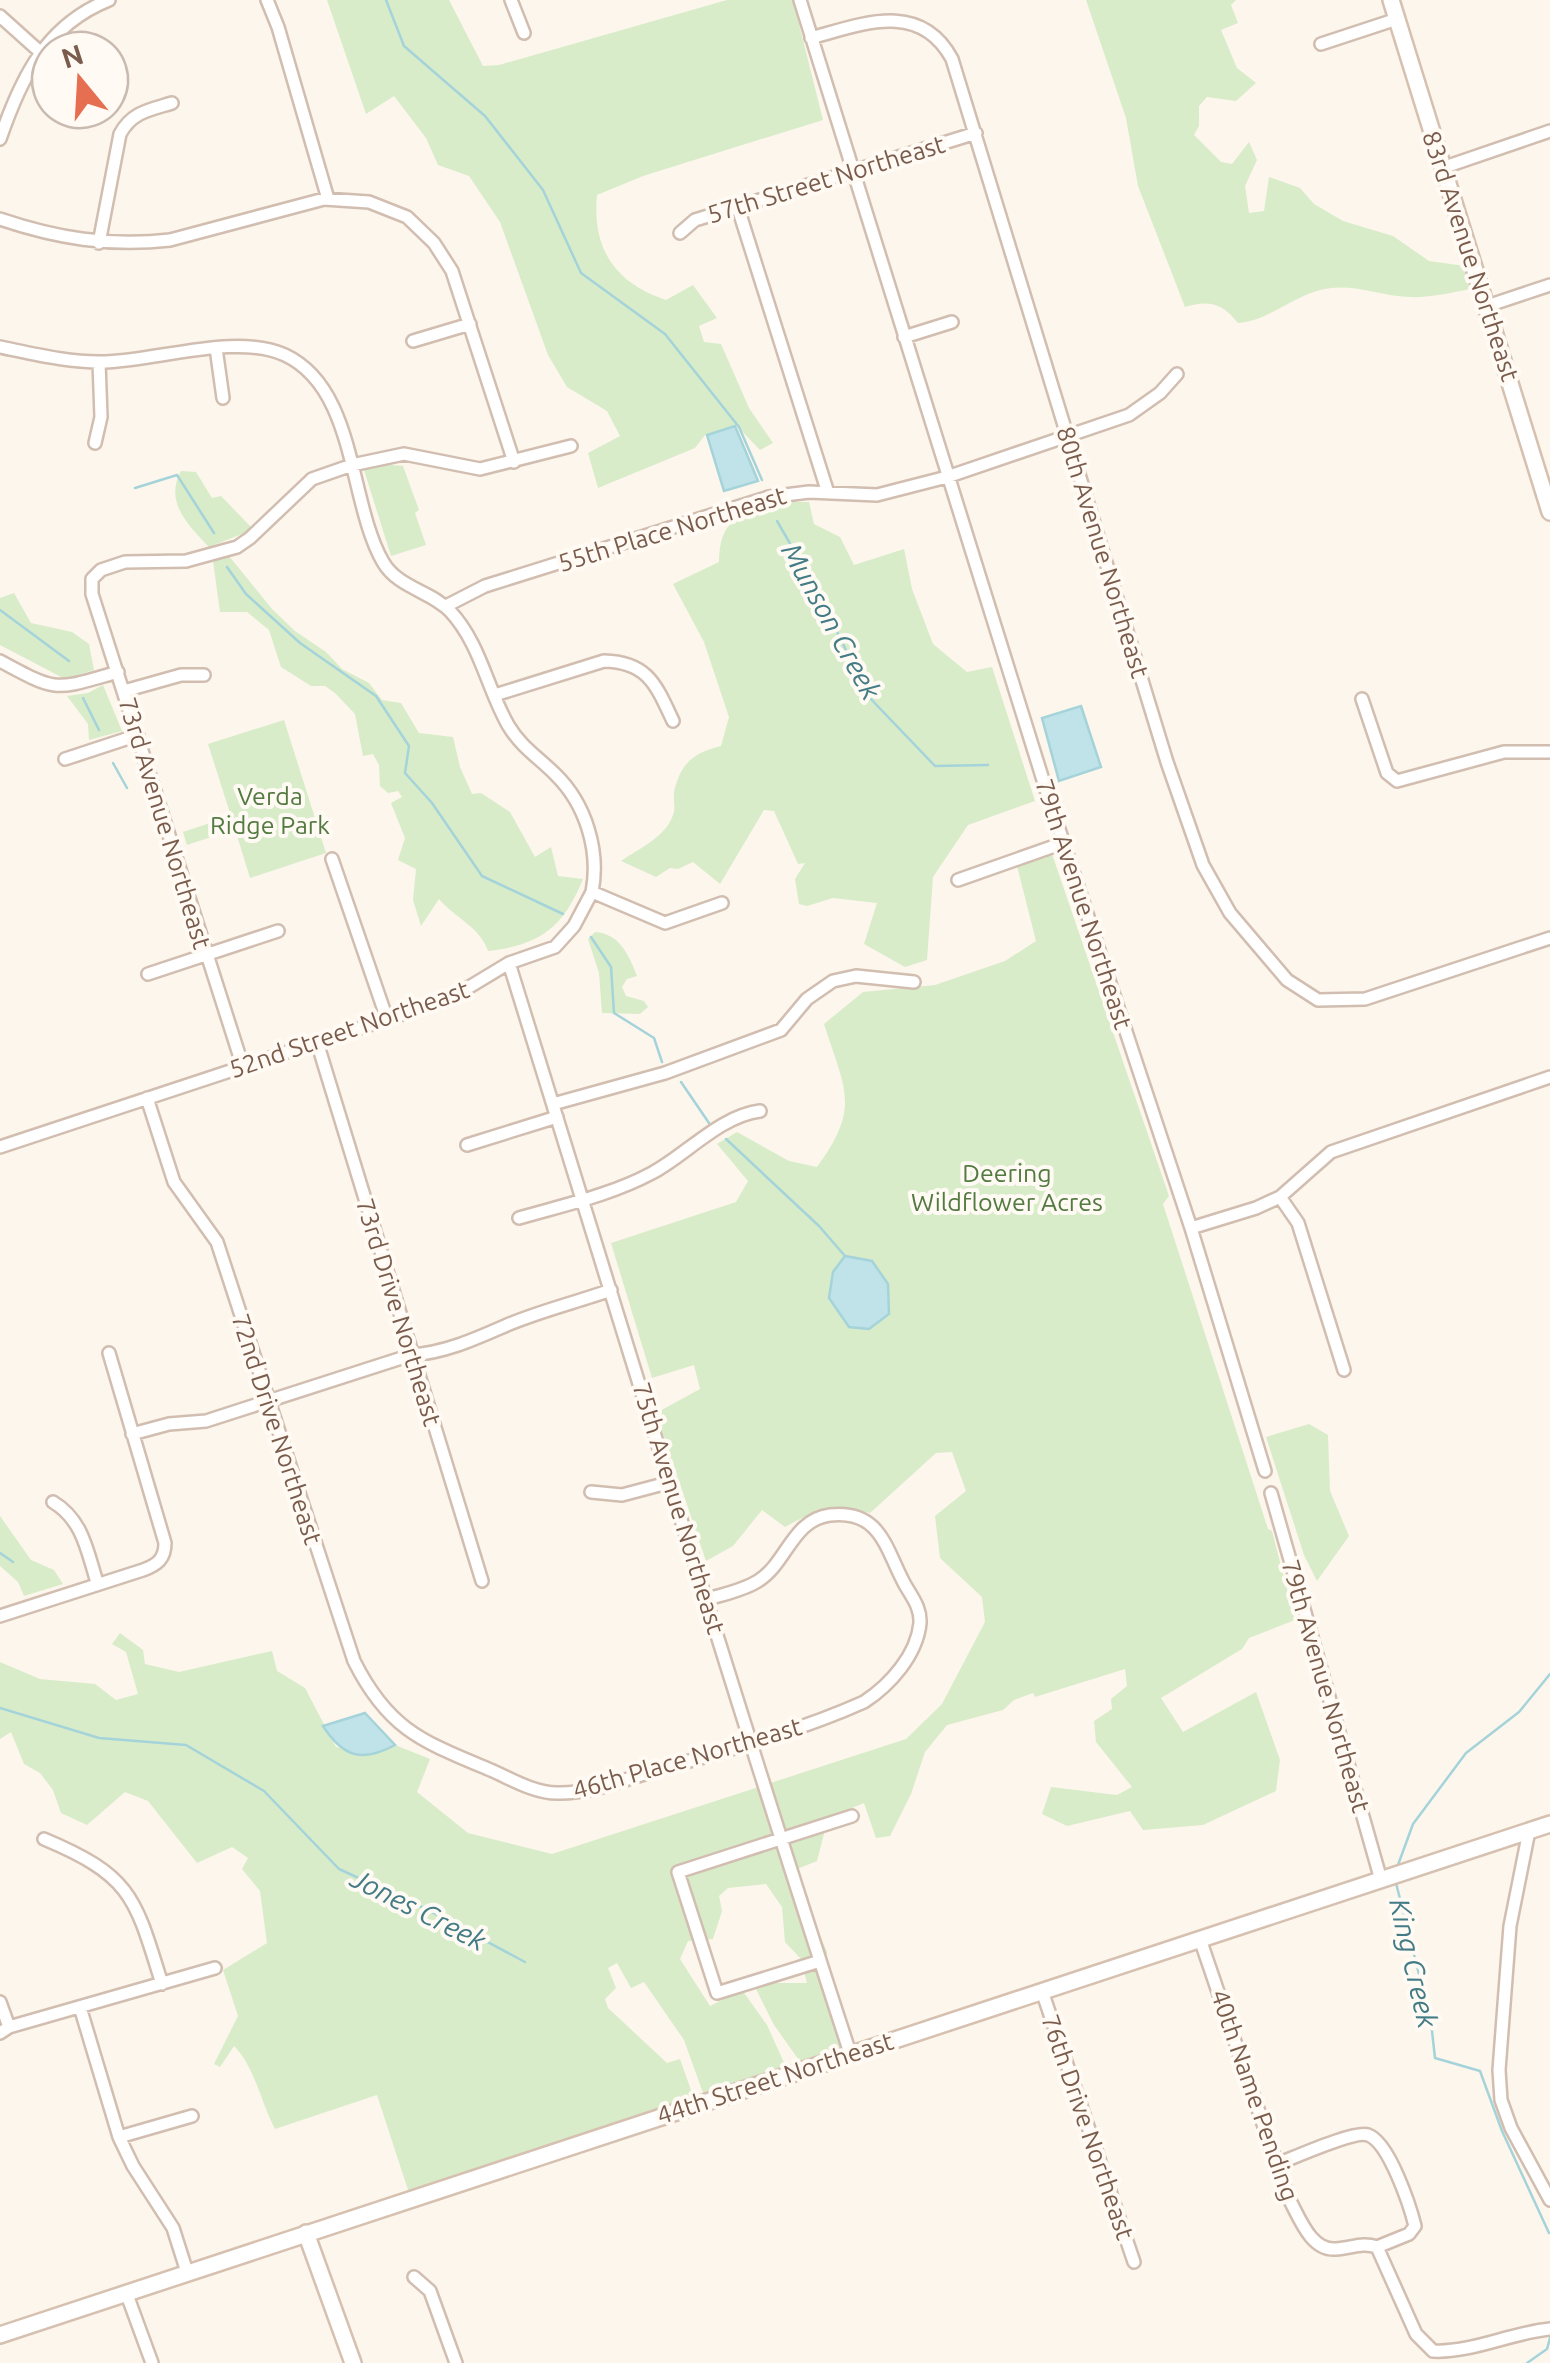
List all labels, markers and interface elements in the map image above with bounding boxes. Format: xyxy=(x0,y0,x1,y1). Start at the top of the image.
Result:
north arrow xyxy=(30,30,130,130)
text: N xyxy=(57,38,87,74)
street label: 83rd Avenue Northeast xyxy=(1417,127,1525,385)
street label: 57th Street Northeast xyxy=(704,129,948,228)
street label: 80th Avenue Northeast xyxy=(1051,423,1155,681)
street label: 55th Place Northeast xyxy=(555,481,790,577)
water label: Munson Creek xyxy=(776,537,888,705)
street label: 73rd Avenue Northeast xyxy=(113,694,217,952)
street label: 79th Avenue Northeast xyxy=(1030,775,1138,1033)
park label: Verda Ridge Park xyxy=(210,782,330,839)
street label: 52nd Street Northeast xyxy=(225,975,473,1083)
park label: Deering Wildflower Acres xyxy=(911,1159,1103,1216)
street label: 73rd Drive Northeast xyxy=(351,1195,447,1429)
street label: 72nd Drive Northeast xyxy=(226,1310,328,1548)
street label: 75th Avenue Northeast xyxy=(627,1379,731,1637)
street label: 79th Avenue Northeast xyxy=(1277,1557,1376,1816)
street label: 46th Place Northeast xyxy=(569,1712,805,1804)
water label: Jones Creek xyxy=(345,1861,492,1956)
water label: King Creek xyxy=(1384,1895,1444,2032)
street label: 40th Name Pending xyxy=(1206,1986,1304,2204)
street label: 76th Drive Northeast xyxy=(1036,2011,1140,2243)
street label: 44th Street Northeast xyxy=(653,2026,897,2129)

